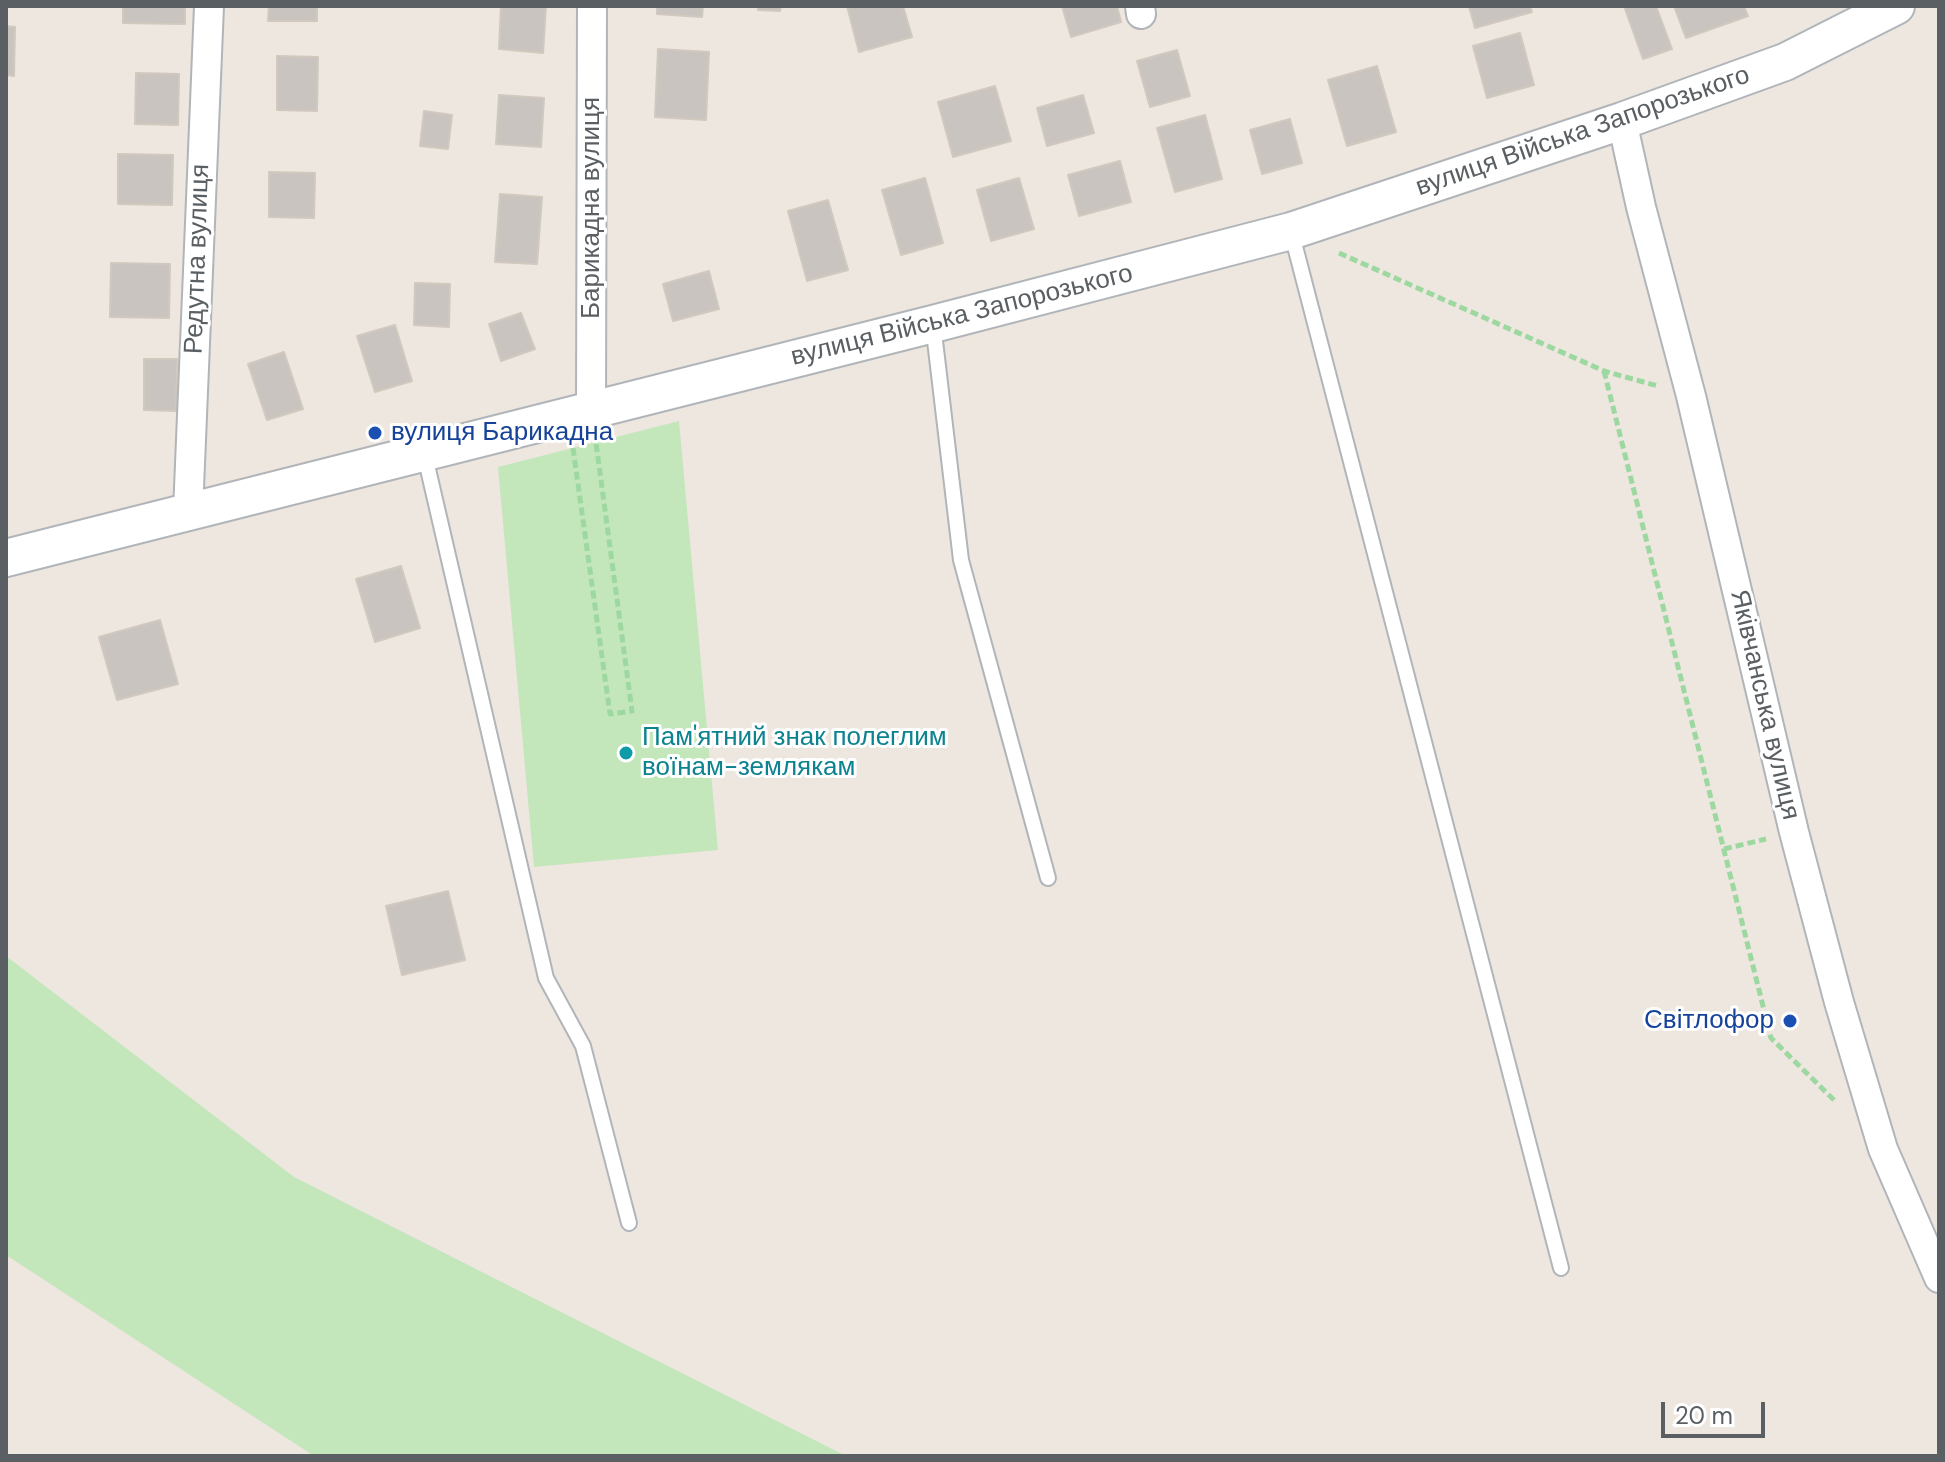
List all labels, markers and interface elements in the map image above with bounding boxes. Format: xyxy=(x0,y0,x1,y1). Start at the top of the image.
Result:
street label: вулиця Війська Запорозького xyxy=(1412,60,1754,204)
street label: Барикадна вулиця xyxy=(576,97,608,319)
street label: Редутна вулиця xyxy=(179,163,217,355)
street label: вулиця Війська Запорозького xyxy=(788,258,1136,374)
place label: вулиця Барикадна xyxy=(391,417,613,449)
marker: вулиця Барикадна xyxy=(366,424,384,442)
street label: Яківчанська вулиця xyxy=(1722,587,1806,823)
place label: Пам'ятний знак полеглим воїнам-землякам xyxy=(642,722,947,784)
marker: Пам'ятний знак полеглим воїнам-землякам xyxy=(617,744,635,762)
place label: Світлофор xyxy=(1644,1005,1774,1037)
marker: Світлофор xyxy=(1781,1012,1799,1030)
scale bar xyxy=(1665,1386,1769,1436)
text: 20 m xyxy=(1675,1400,1733,1431)

